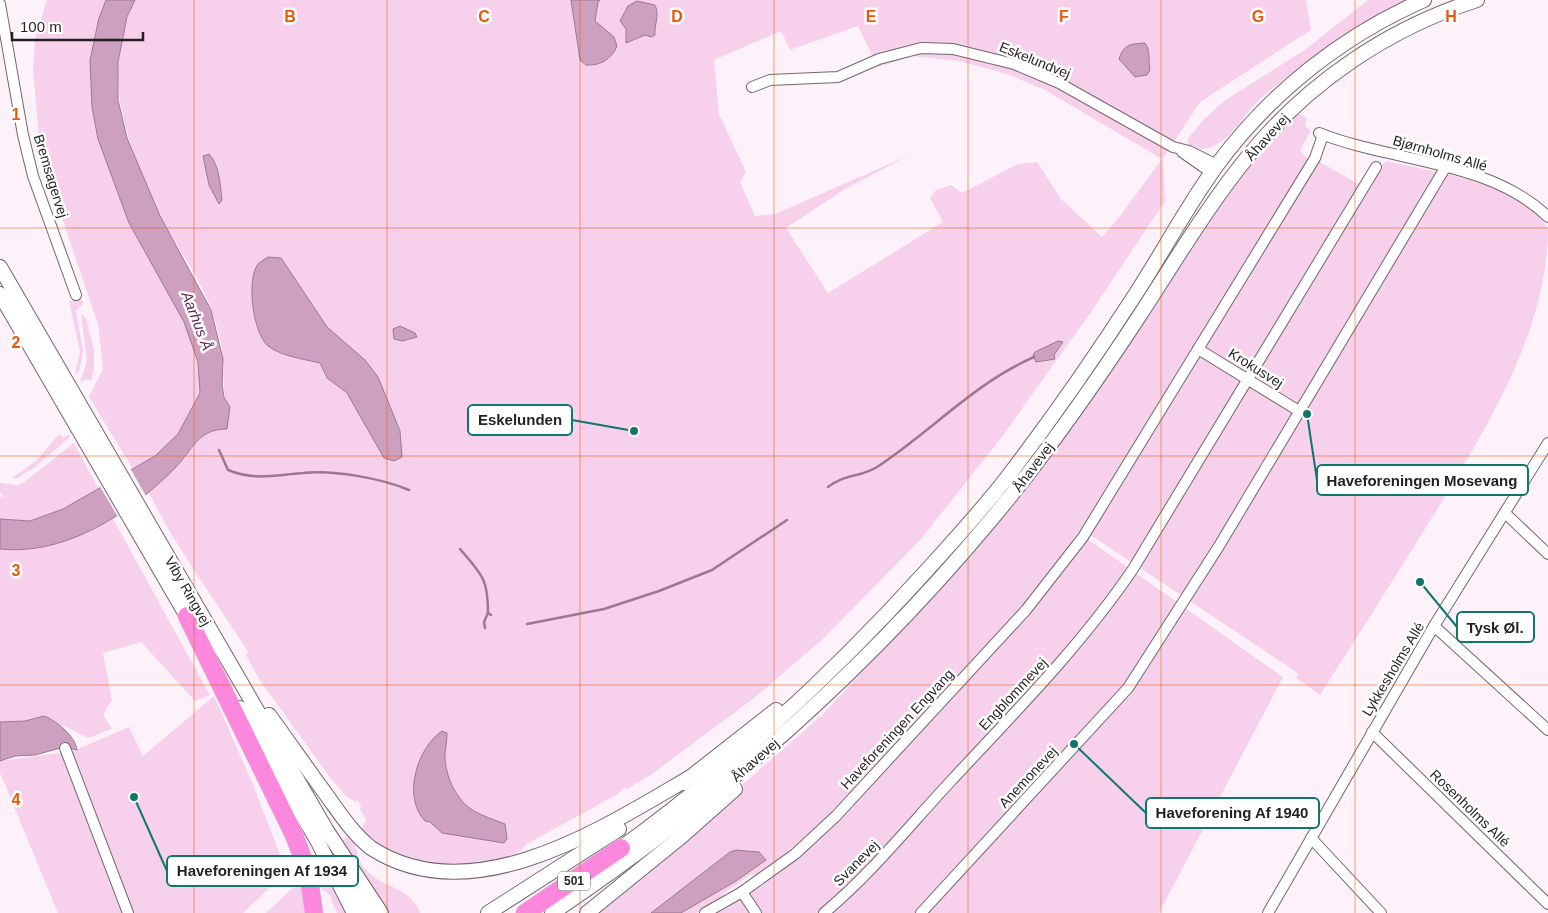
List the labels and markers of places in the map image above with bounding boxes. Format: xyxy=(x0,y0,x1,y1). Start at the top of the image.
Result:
callout: Eskelunden xyxy=(468,405,572,435)
callout: Haveforeningen Mosevang xyxy=(1317,465,1528,495)
callout: Tysk Øl. xyxy=(1457,612,1534,642)
callout: Haveforening Af 1940 xyxy=(1146,798,1319,828)
callout: Haveforeningen Af 1934 xyxy=(167,856,358,886)

